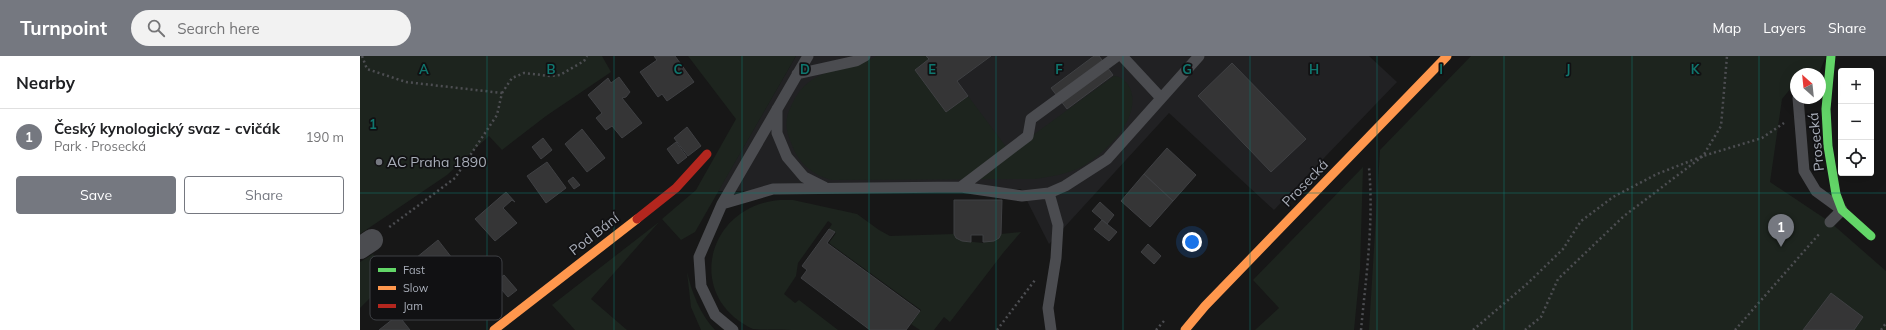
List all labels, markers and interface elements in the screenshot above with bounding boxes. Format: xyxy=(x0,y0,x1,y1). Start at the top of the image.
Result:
search box xyxy=(131,10,411,46)
text: Turnpoint xyxy=(20,16,107,40)
icon: search xyxy=(145,17,167,39)
text: Search here xyxy=(177,19,260,38)
text: Map xyxy=(1712,19,1741,37)
text: Layers xyxy=(1763,19,1806,37)
text: Share xyxy=(1828,19,1866,37)
text: A xyxy=(419,61,429,77)
text: B xyxy=(547,61,556,77)
text: C xyxy=(674,61,683,77)
text: D xyxy=(800,61,810,77)
text: E xyxy=(928,61,936,77)
text: F xyxy=(1055,61,1063,77)
text: G xyxy=(1182,61,1192,77)
text: H xyxy=(1309,61,1319,77)
text: I xyxy=(1439,61,1443,77)
text: J xyxy=(1566,61,1570,77)
text: K xyxy=(1691,61,1701,77)
north arrow xyxy=(1790,68,1826,104)
map controls xyxy=(1838,68,1874,176)
button: + xyxy=(1838,68,1874,104)
text: Nearby xyxy=(16,72,75,93)
button: − xyxy=(1838,104,1874,140)
street label: Prosecká xyxy=(1804,112,1828,172)
text: 1 xyxy=(369,116,377,132)
text: Český kynologický svaz - cvičák xyxy=(54,119,280,138)
text: 1 xyxy=(25,129,33,145)
text: 190 m xyxy=(306,129,344,145)
text: Park · Prosecká xyxy=(54,138,146,154)
button: locate xyxy=(1838,140,1874,176)
place label: AC Praha 1890 xyxy=(387,153,487,171)
street label: Prosecká xyxy=(1278,156,1332,210)
marker: AC Praha 1890 xyxy=(374,157,384,167)
button: Save xyxy=(16,176,176,214)
button: Share xyxy=(184,176,344,214)
street label: Pod Bání xyxy=(565,209,623,259)
pin: 1 xyxy=(1768,214,1794,247)
your location xyxy=(1182,232,1202,252)
legend xyxy=(370,256,502,320)
text: Fast xyxy=(403,263,425,277)
text: Slow xyxy=(403,281,429,295)
text: Jam xyxy=(403,299,423,313)

